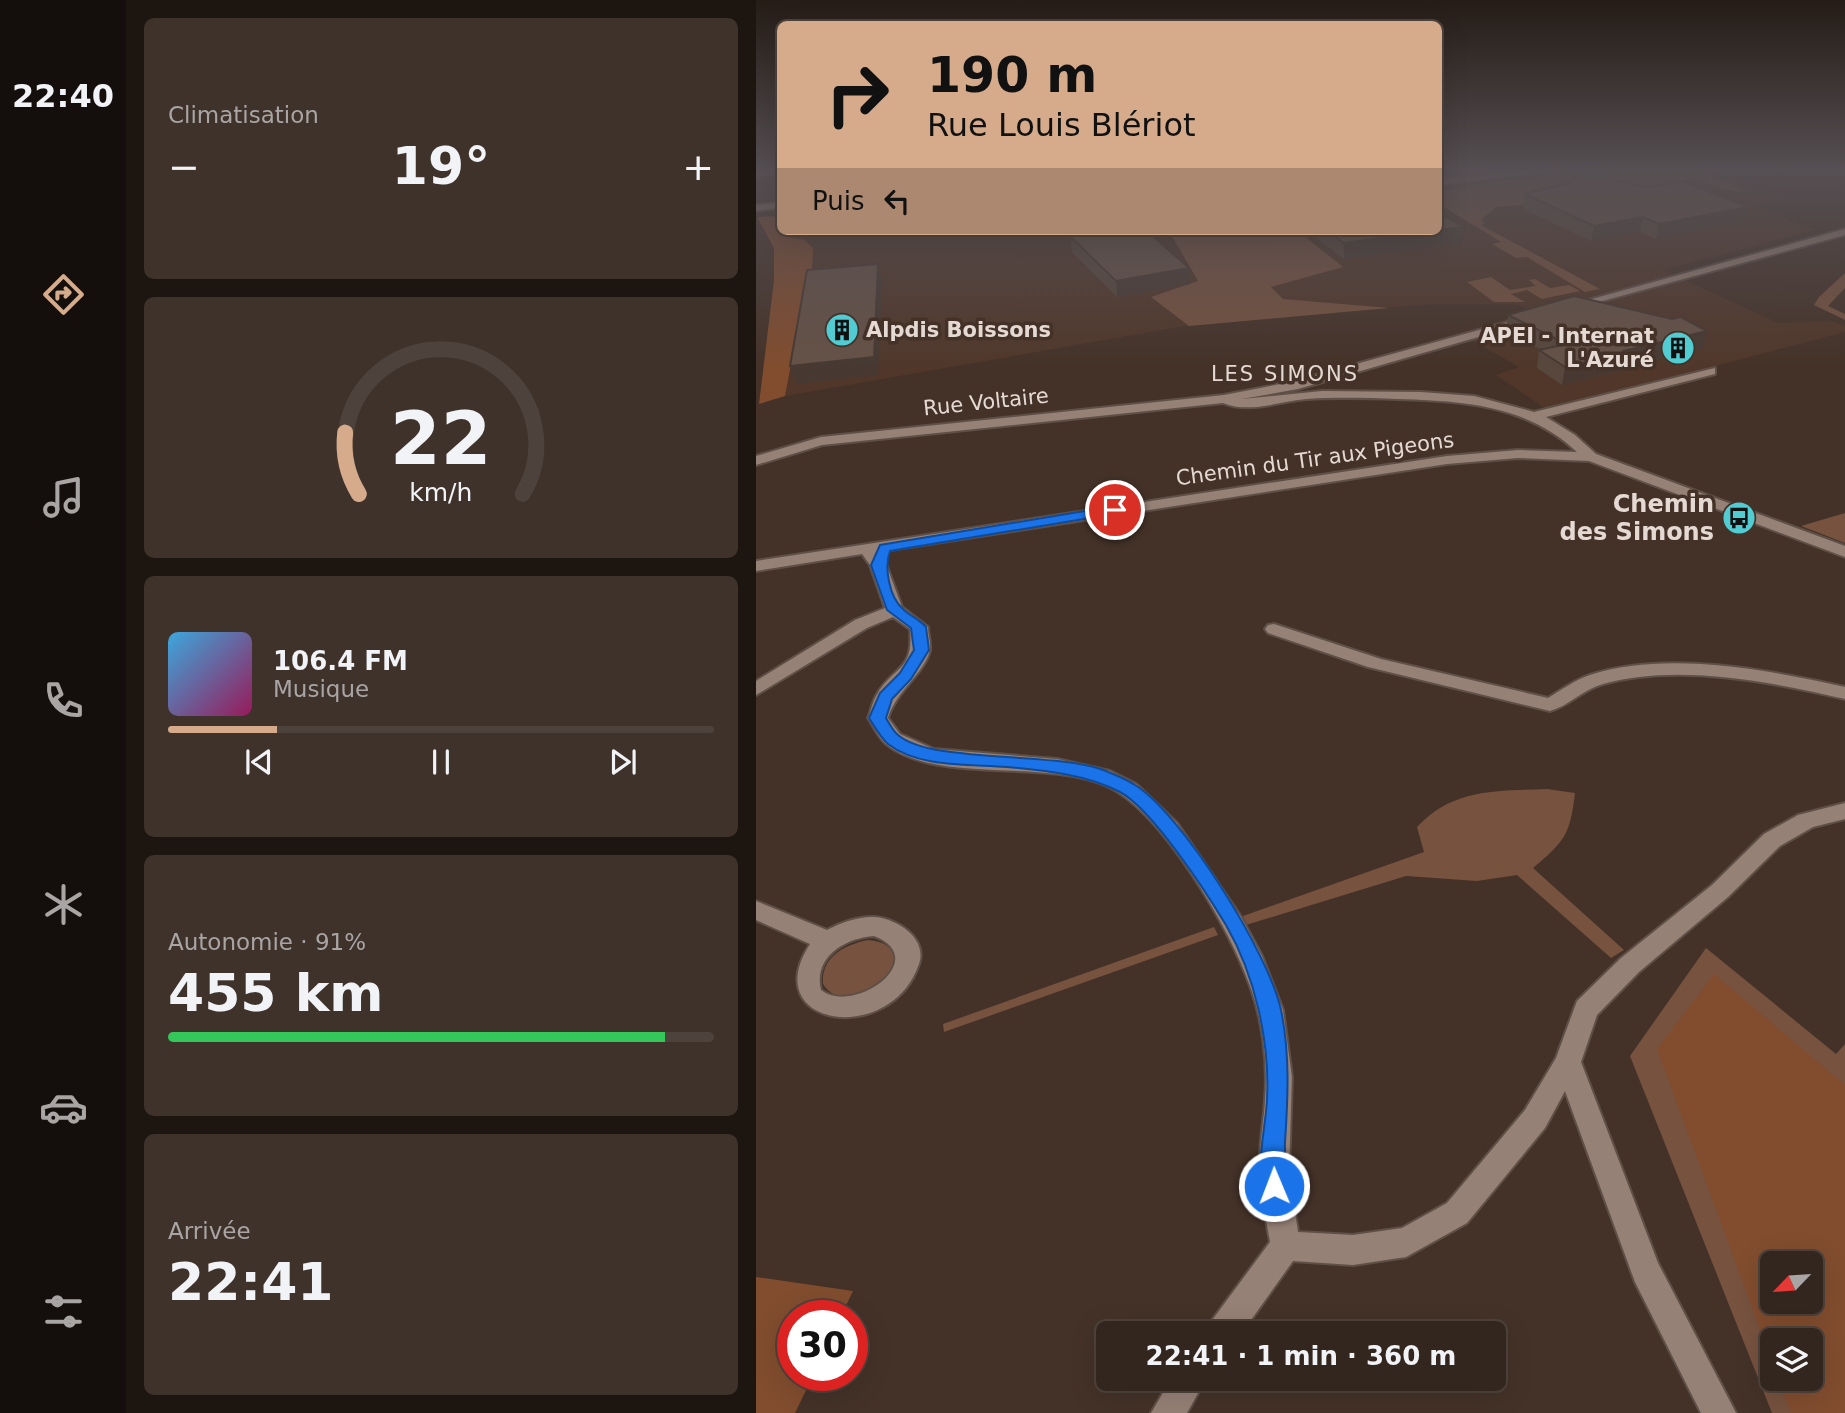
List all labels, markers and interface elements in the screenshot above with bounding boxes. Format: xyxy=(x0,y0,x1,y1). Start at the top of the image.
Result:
text: 190 m xyxy=(927,47,1097,104)
icon: right xyxy=(812,49,903,140)
text: 22:40 xyxy=(12,77,114,115)
text: Climatisation xyxy=(168,102,319,128)
text: Rue Louis Blériot xyxy=(927,106,1196,144)
text: 19° xyxy=(392,136,490,196)
text: − xyxy=(168,145,200,189)
text: + xyxy=(682,145,714,189)
icon: left xyxy=(878,182,916,220)
text: Puis xyxy=(812,186,864,216)
icon: directions xyxy=(39,270,88,319)
building icon: Alpdis Boissons xyxy=(823,311,861,349)
place label: Alpdis Boissons xyxy=(866,318,1051,342)
place label: APEI - Internat L'Azuré xyxy=(1480,324,1654,372)
building icon: APEI - Internat L'Azuré xyxy=(1659,329,1697,367)
district label: LES SIMONS xyxy=(1211,362,1359,386)
street label: Rue Voltaire xyxy=(922,383,1050,421)
text: 22 xyxy=(390,396,492,481)
street label: Chemin du Tir aux Pigeons xyxy=(1174,428,1456,490)
icon: music xyxy=(39,473,88,522)
text: km/h xyxy=(409,477,473,506)
pin xyxy=(1085,480,1145,540)
place label: Chemin des Simons xyxy=(1560,490,1714,546)
icon: arrive xyxy=(1096,491,1134,529)
bus stop icon: Chemin des Simons xyxy=(1720,499,1758,537)
text: 106.4 FM xyxy=(273,646,408,676)
icon: phone xyxy=(39,676,88,725)
text: Musique xyxy=(273,676,369,702)
icon: previous xyxy=(240,743,278,781)
icon: pause xyxy=(422,743,460,781)
icon: next xyxy=(604,743,642,781)
icon: climate xyxy=(39,880,88,929)
text: Autonomie · 91% xyxy=(168,929,366,955)
text: 455 km xyxy=(168,963,383,1023)
icon: car xyxy=(39,1083,88,1132)
position arrow xyxy=(1237,1149,1311,1223)
text: Arrivée xyxy=(168,1218,251,1244)
north arrow xyxy=(1760,1251,1824,1314)
map controls xyxy=(1760,1251,1823,1391)
text: 22:41 xyxy=(168,1252,334,1312)
icon: filters xyxy=(39,1287,88,1336)
speed limit sign: 30 xyxy=(777,1300,868,1391)
button: layers xyxy=(1760,1328,1823,1391)
text: 22:41 · 1 min · 360 m xyxy=(1146,1341,1456,1371)

